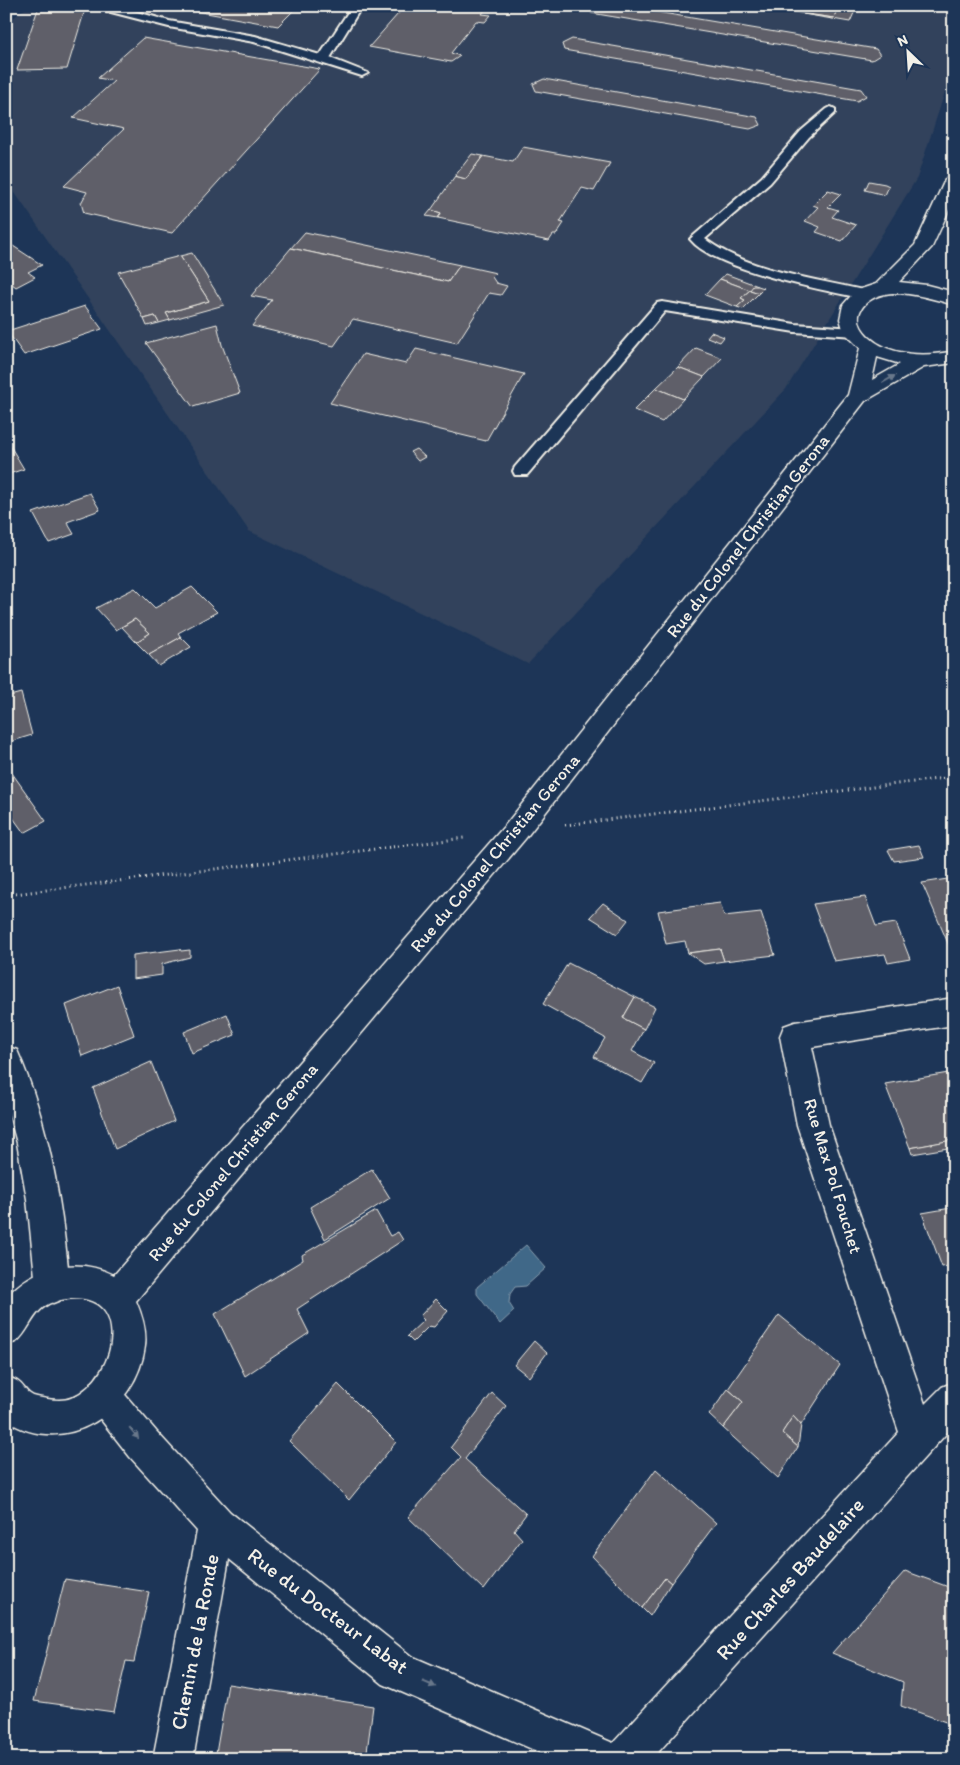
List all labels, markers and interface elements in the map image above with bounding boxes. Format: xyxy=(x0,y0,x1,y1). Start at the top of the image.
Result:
north arrow xyxy=(882,28,932,78)
text: N xyxy=(895,31,911,50)
one-way arrow xyxy=(883,374,896,383)
street label: Rue du Colonel Christian Gerona xyxy=(662,429,835,642)
street label: Rue du Colonel Christian Gerona xyxy=(406,749,585,957)
street label: Rue du Colonel Christian Gerona xyxy=(144,1058,323,1266)
street label: Rue Max Pol Fouchet xyxy=(799,1096,867,1256)
one-way arrow xyxy=(128,1427,139,1440)
street label: Rue Charles Baudelaire xyxy=(710,1492,869,1665)
street label: Rue du Docteur Labat xyxy=(243,1542,414,1679)
street label: Chemin de la Ronde xyxy=(165,1552,224,1732)
one-way arrow xyxy=(422,1680,436,1688)

